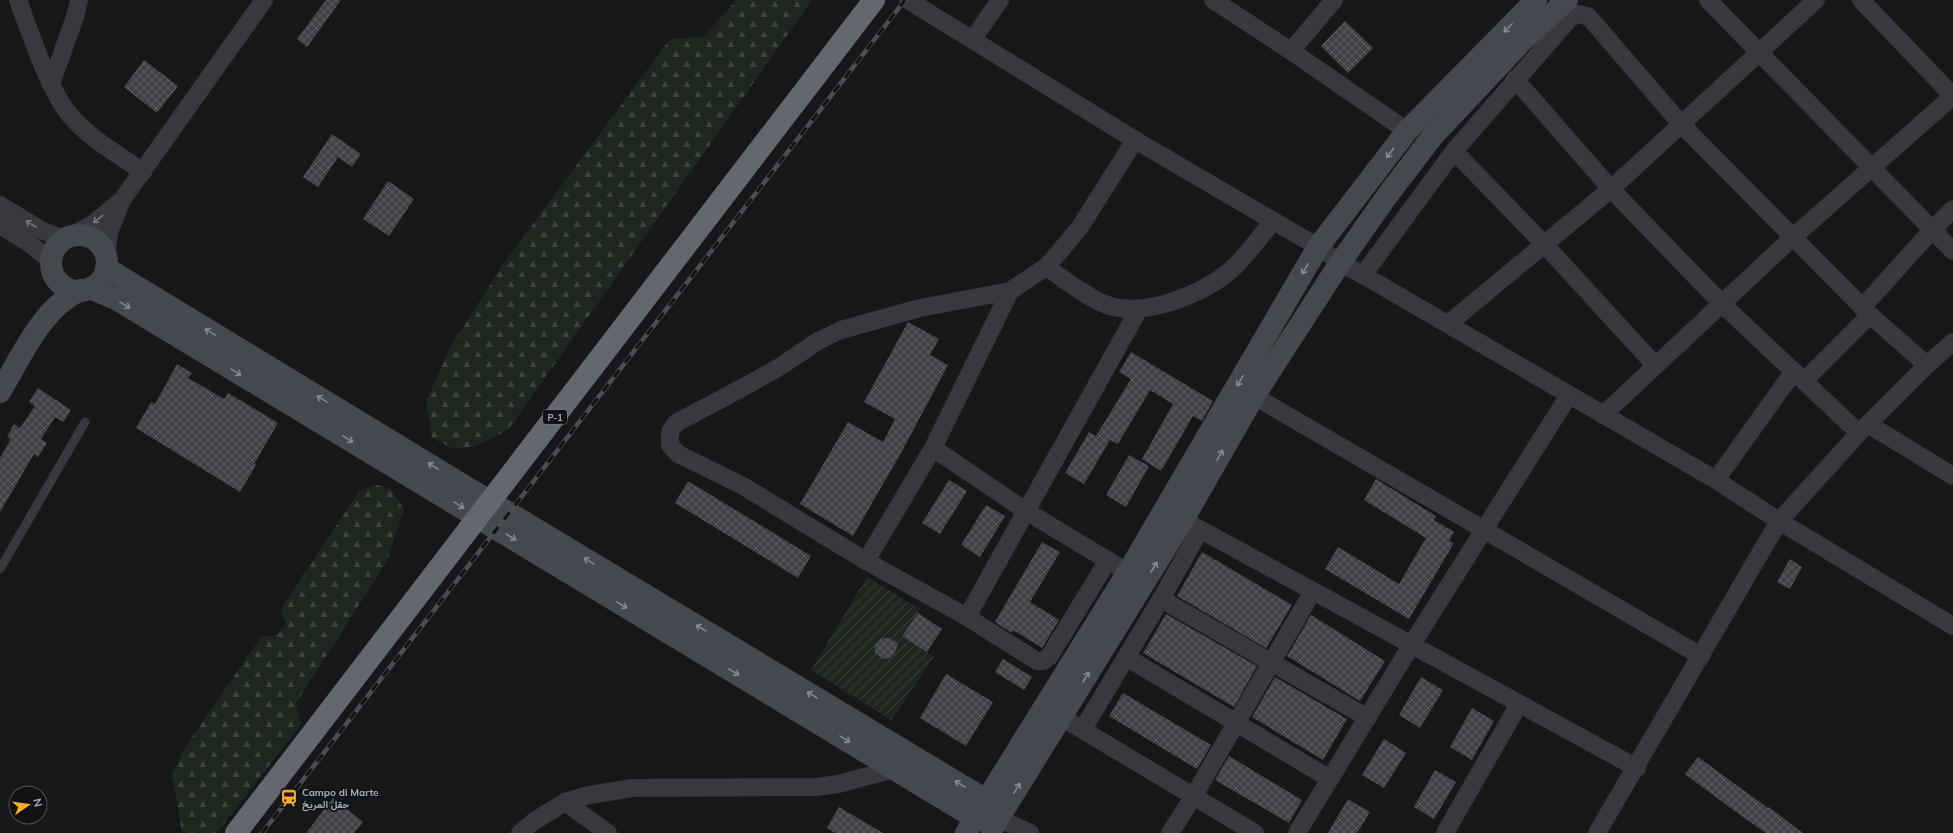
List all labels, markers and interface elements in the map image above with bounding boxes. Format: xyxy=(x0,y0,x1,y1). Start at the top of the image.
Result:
one-way arrow xyxy=(1503,23,1513,33)
one-way arrow xyxy=(1386,147,1395,158)
one-way arrow xyxy=(92,215,103,224)
one-way arrow xyxy=(26,220,37,228)
one-way arrow xyxy=(1301,263,1309,275)
one-way arrow xyxy=(119,301,131,309)
one-way arrow xyxy=(204,327,216,335)
one-way arrow xyxy=(230,368,242,376)
one-way arrow xyxy=(1236,375,1244,386)
one-way arrow xyxy=(317,395,328,403)
road number: P-1 xyxy=(543,410,567,424)
one-way arrow xyxy=(342,435,354,443)
one-way arrow xyxy=(1217,449,1225,461)
one-way arrow xyxy=(427,462,439,470)
one-way arrow xyxy=(453,502,465,510)
one-way arrow xyxy=(505,534,517,542)
one-way arrow xyxy=(583,557,595,565)
one-way arrow xyxy=(1150,561,1158,573)
one-way arrow xyxy=(616,601,628,609)
one-way arrow xyxy=(695,624,707,632)
one-way arrow xyxy=(728,668,739,676)
one-way arrow xyxy=(1082,671,1090,683)
one-way arrow xyxy=(806,691,818,699)
one-way arrow xyxy=(839,736,851,744)
one-way arrow xyxy=(955,780,966,788)
one-way arrow xyxy=(1013,783,1021,794)
north arrow xyxy=(8,785,48,825)
place label: Campo di Marte حقل المريخ xyxy=(302,786,379,812)
station icon: Campo di Marte حقل المريخ xyxy=(279,788,299,808)
text: N xyxy=(30,797,45,808)

